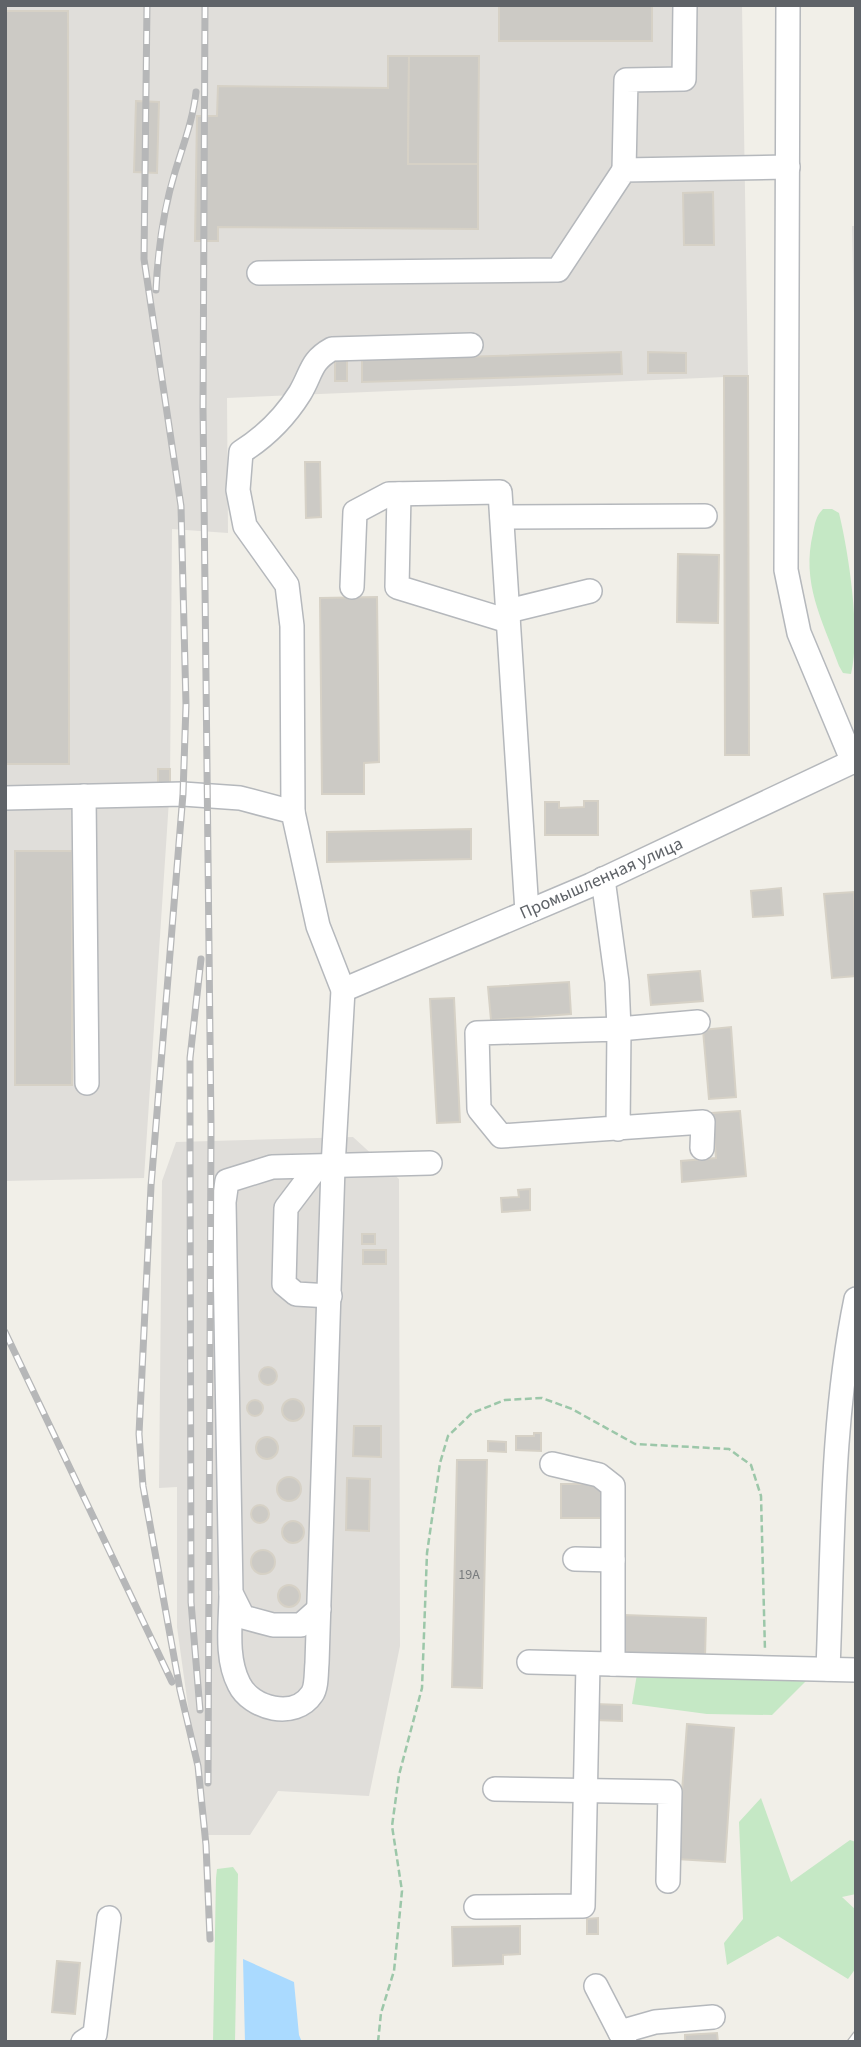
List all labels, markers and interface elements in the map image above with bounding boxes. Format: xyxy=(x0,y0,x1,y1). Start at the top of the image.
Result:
street label: Промышленная улица xyxy=(516,831,687,926)
house number: 19А xyxy=(458,1565,480,1585)

